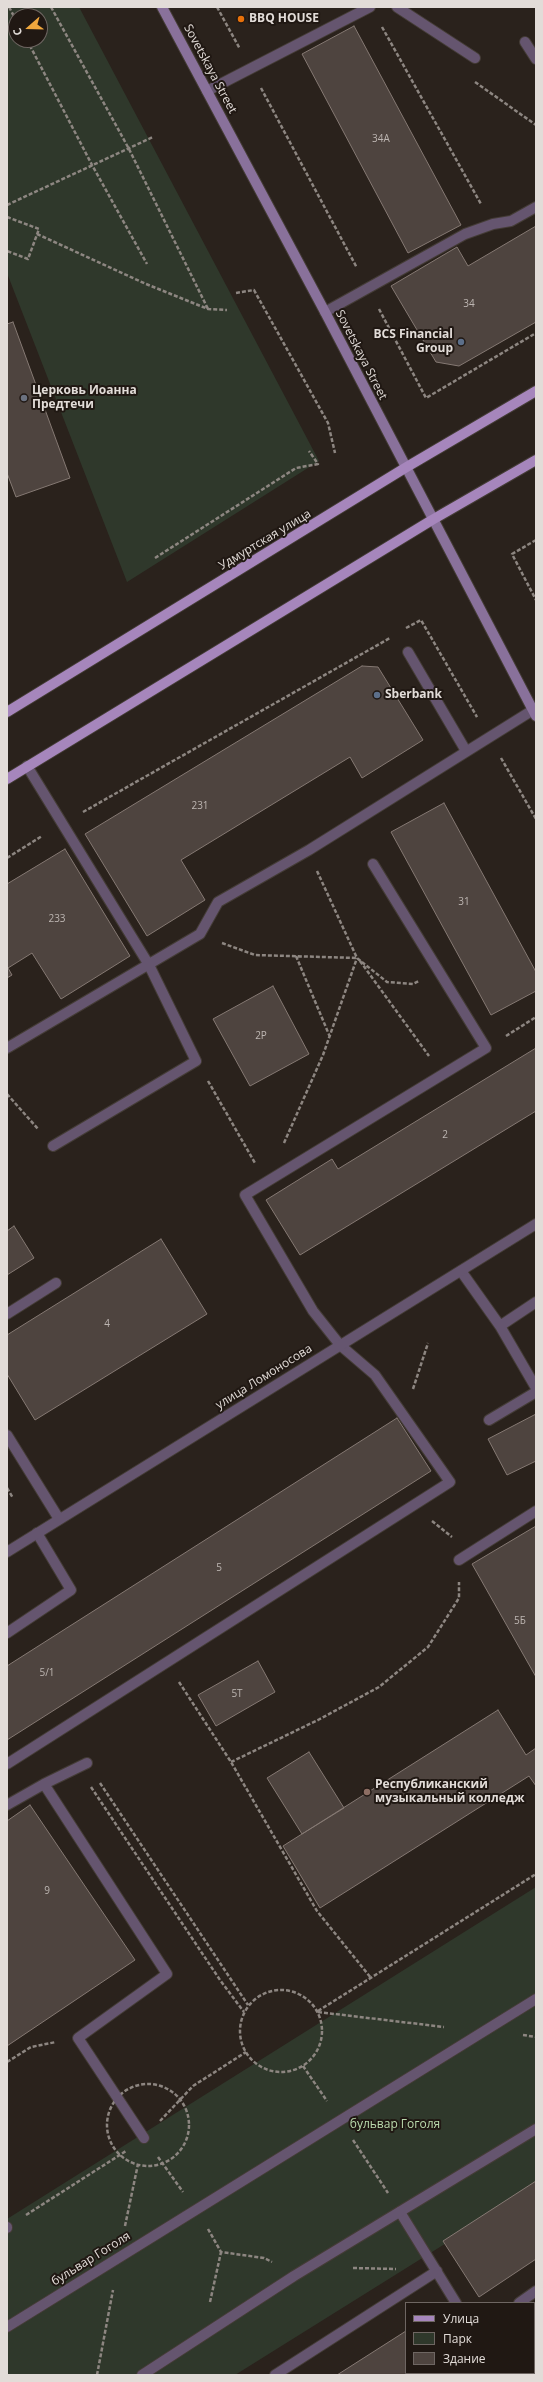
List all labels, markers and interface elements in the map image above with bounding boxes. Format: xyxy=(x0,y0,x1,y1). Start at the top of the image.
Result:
north arrow xyxy=(8,8,48,48)
place label: BBQ HOUSE xyxy=(249,12,319,26)
marker: BBQ HOUSE xyxy=(236,14,246,24)
street label: Sovetskaya Street xyxy=(180,22,240,116)
text: С xyxy=(9,26,25,38)
house number: 34А xyxy=(372,133,390,145)
house number: 34 xyxy=(463,298,475,310)
street label: Sovetskaya Street xyxy=(332,308,390,402)
place label: BCS Financial Group xyxy=(374,328,453,356)
marker: BCS Financial Group xyxy=(456,337,466,347)
place label: Церковь Иоанна Предтечи xyxy=(32,384,137,412)
marker: Церковь Иоанна Предтечи xyxy=(19,393,29,403)
street label: Удмуртская улица xyxy=(216,507,314,573)
place label: Sberbank xyxy=(385,688,442,702)
marker: Sberbank xyxy=(372,690,382,700)
house number: 231 xyxy=(191,800,209,812)
house number: 31 xyxy=(458,896,470,908)
house number: 233 xyxy=(48,913,66,925)
house number: 2Р xyxy=(255,1030,267,1042)
house number: 2 xyxy=(442,1129,448,1141)
house number: 4 xyxy=(104,1318,110,1330)
street label: улица Ломоносова xyxy=(213,1342,315,1412)
house number: 5 xyxy=(216,1562,222,1574)
house number: 5Б xyxy=(514,1615,526,1627)
house number: 5/1 xyxy=(39,1667,55,1679)
house number: 5Т xyxy=(231,1688,243,1700)
place label: Республиканский музыкальный колледж xyxy=(375,1778,524,1806)
marker: Республиканский музыкальный колледж xyxy=(362,1787,372,1797)
house number: 9 xyxy=(44,1885,50,1897)
park label: бульвар Гоголя xyxy=(350,2118,440,2132)
street label: бульвар Гоголя xyxy=(49,2229,133,2289)
legend xyxy=(405,2302,535,2374)
text: Улица xyxy=(443,2310,479,2327)
text: Парк xyxy=(443,2330,472,2347)
text: Здание xyxy=(443,2350,486,2367)

